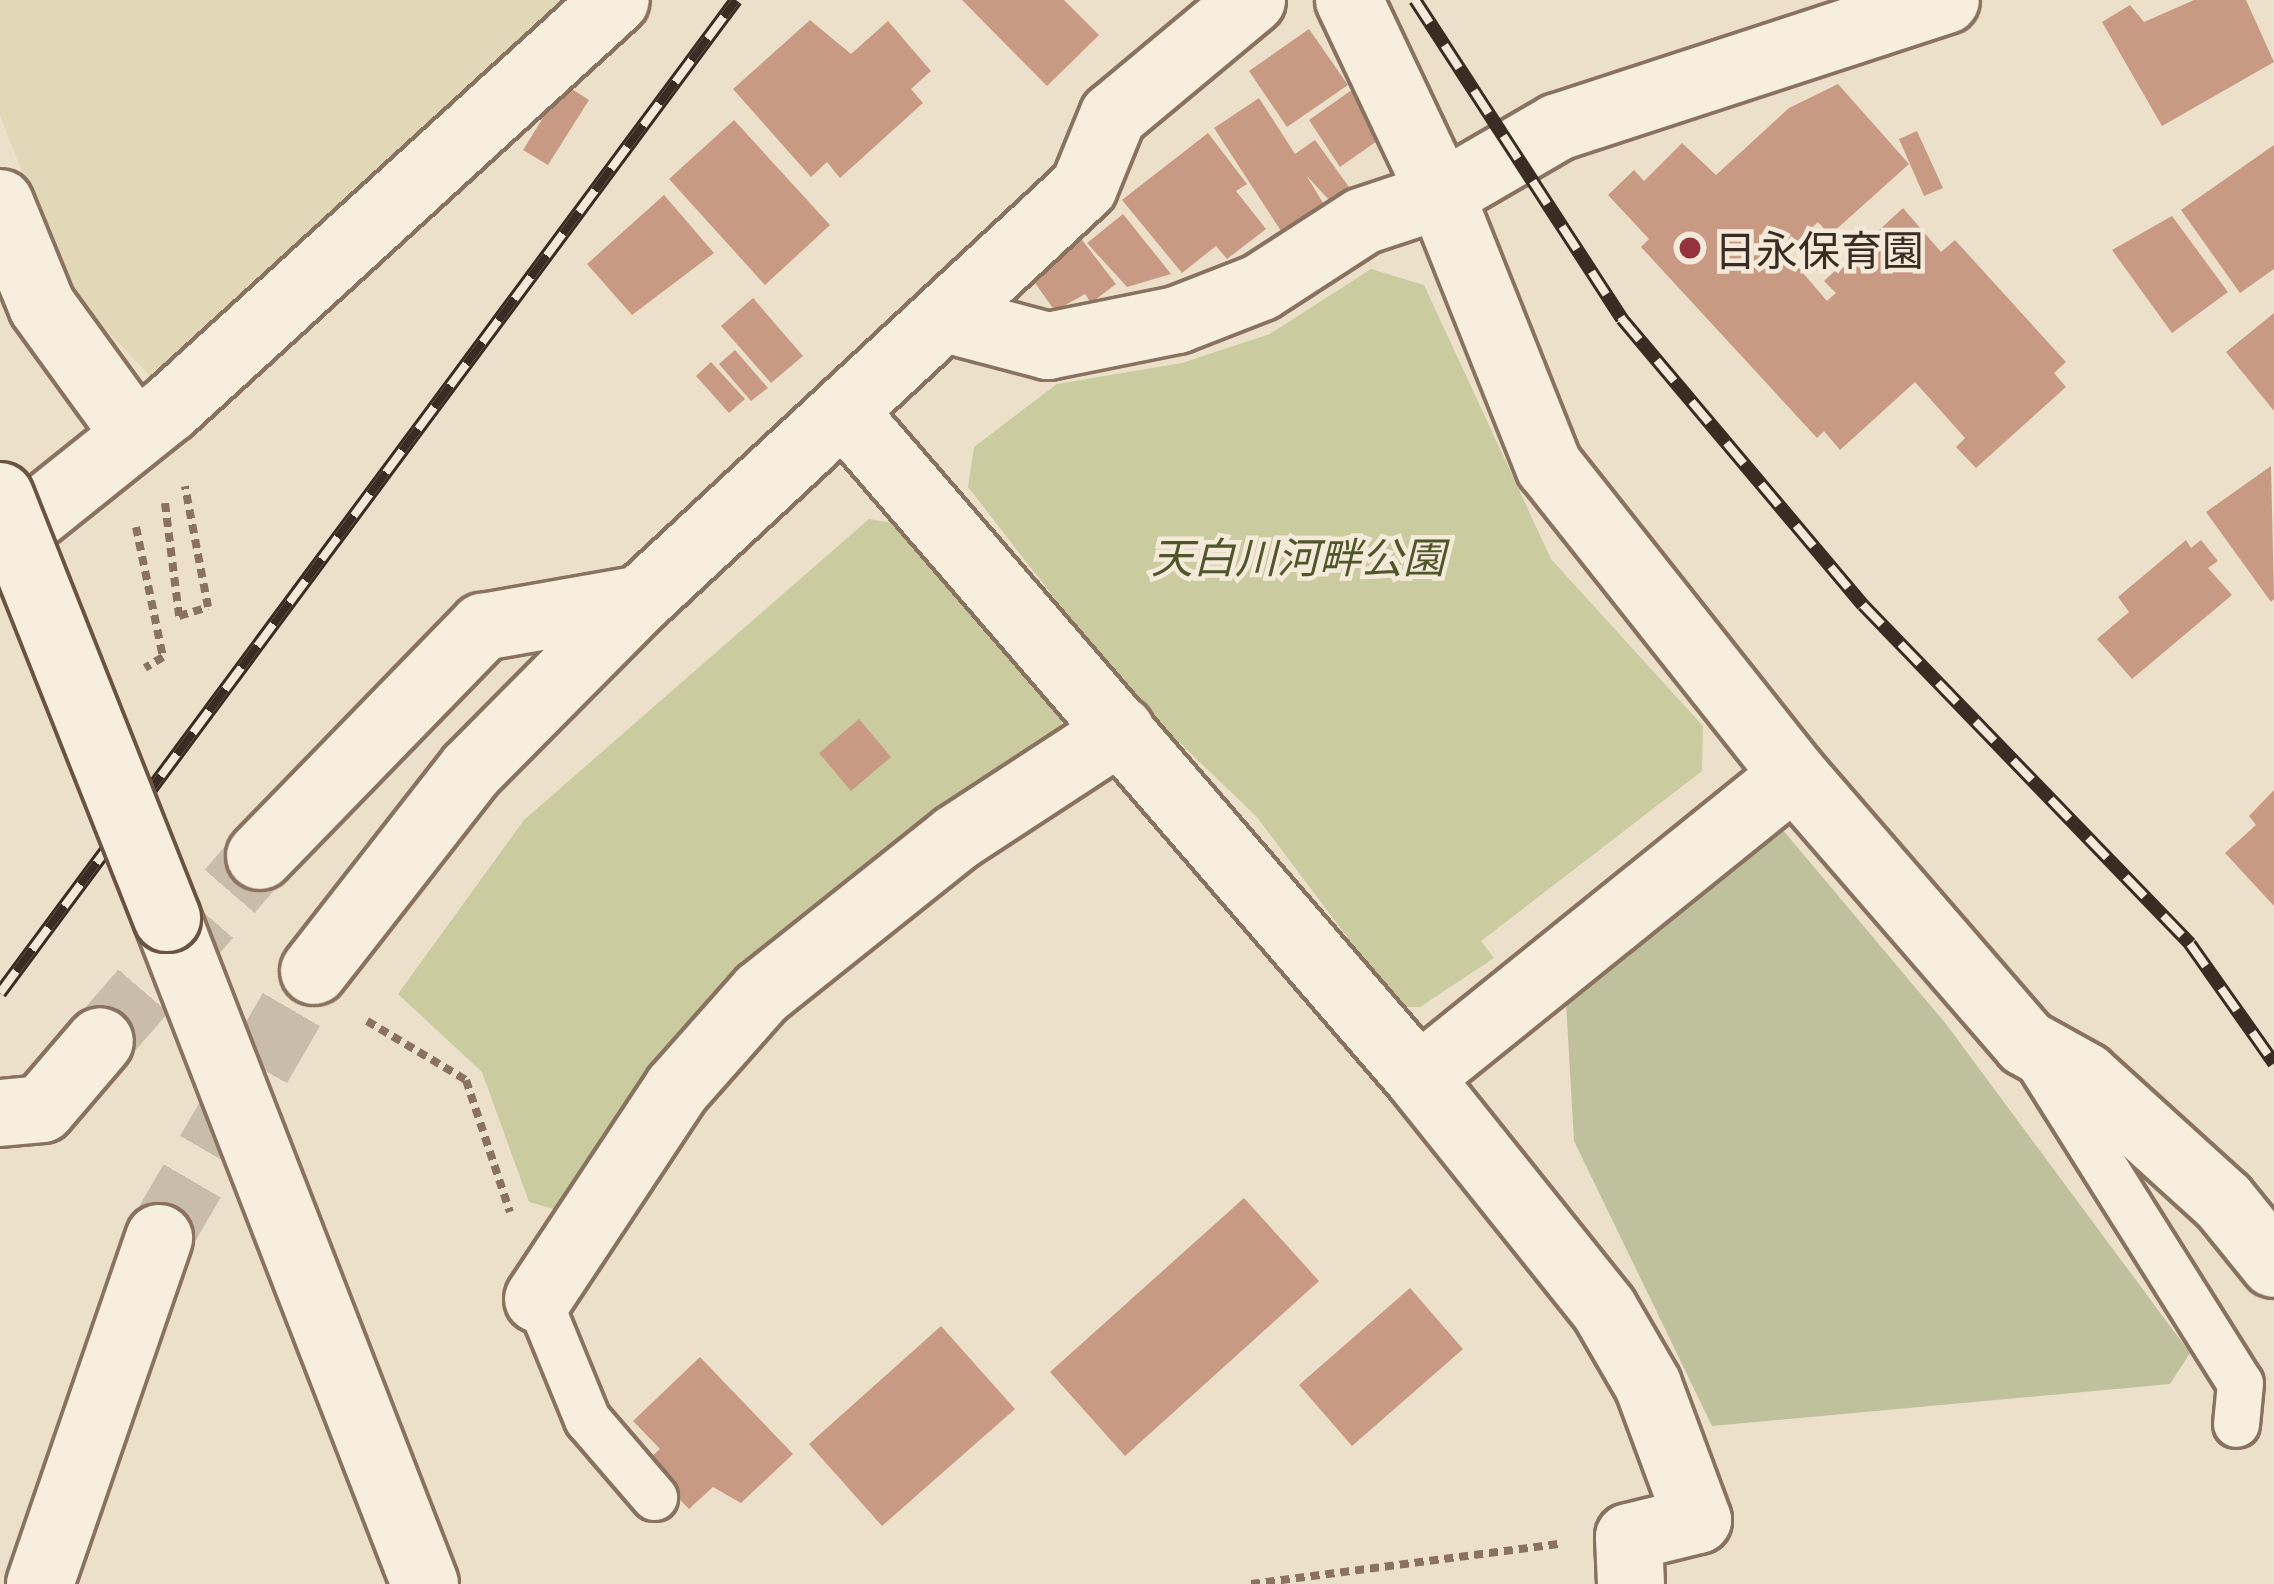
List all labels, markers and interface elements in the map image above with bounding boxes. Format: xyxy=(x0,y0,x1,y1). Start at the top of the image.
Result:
place label: 日永保育園 xyxy=(1714,223,1924,273)
marker: 日永保育園 xyxy=(1677,235,1703,261)
park label: 天白川河畔公園 xyxy=(1151,530,1445,580)

